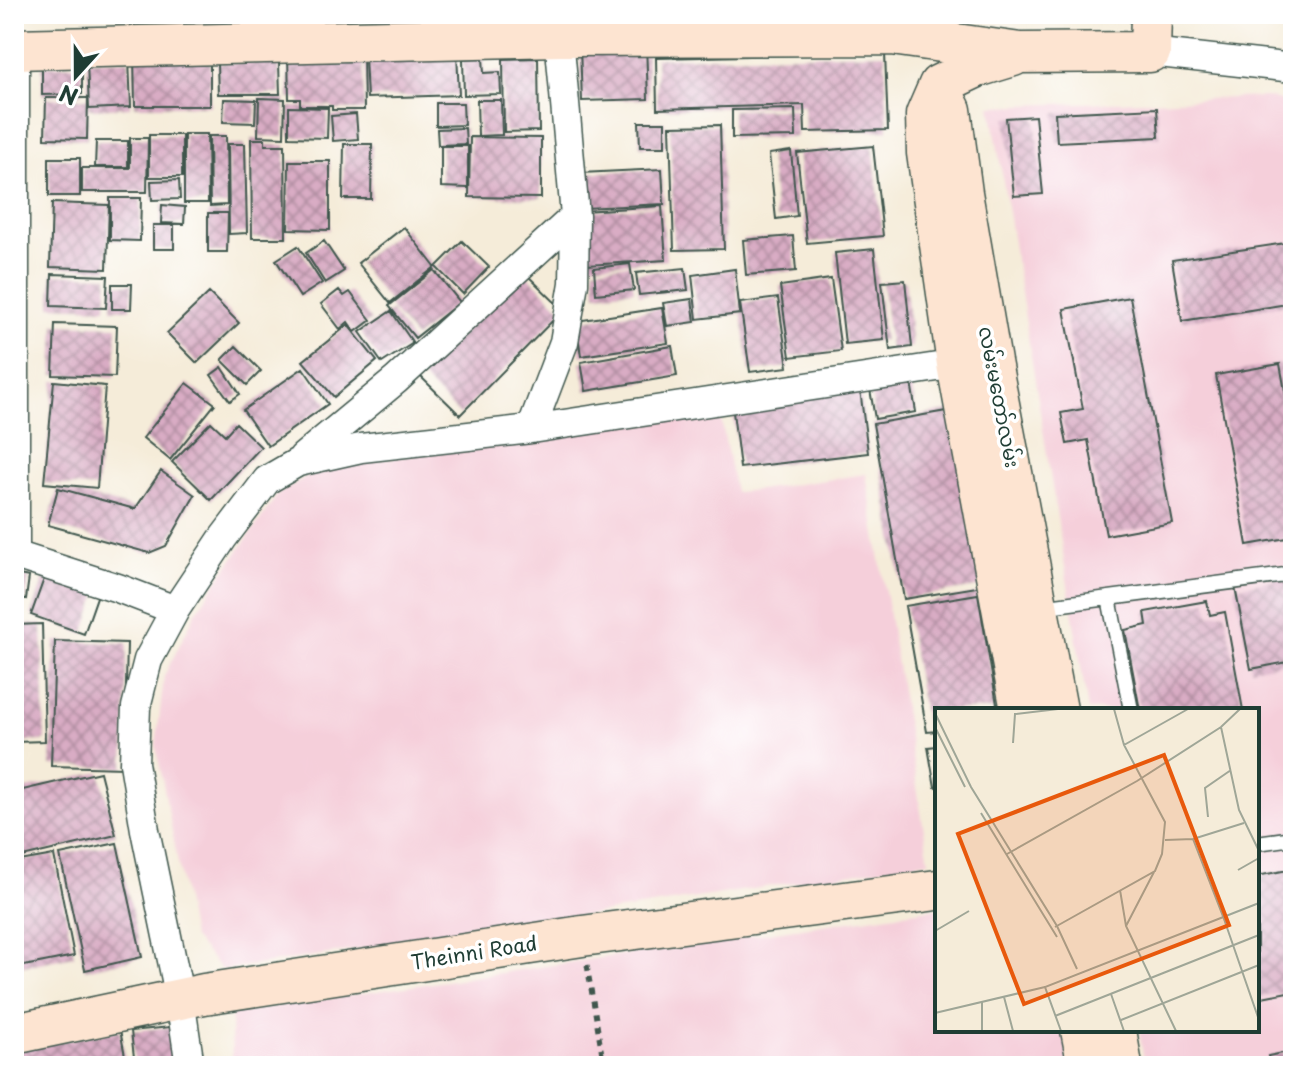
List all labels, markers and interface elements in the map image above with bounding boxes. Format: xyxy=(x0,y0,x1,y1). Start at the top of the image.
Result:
north arrow xyxy=(36,36,116,116)
text: N xyxy=(54,78,82,115)
street label: လမ်းမတော်လမ်း xyxy=(972,324,1028,470)
inset map xyxy=(935,708,1259,1032)
street label: Theinni Road xyxy=(409,927,539,977)

